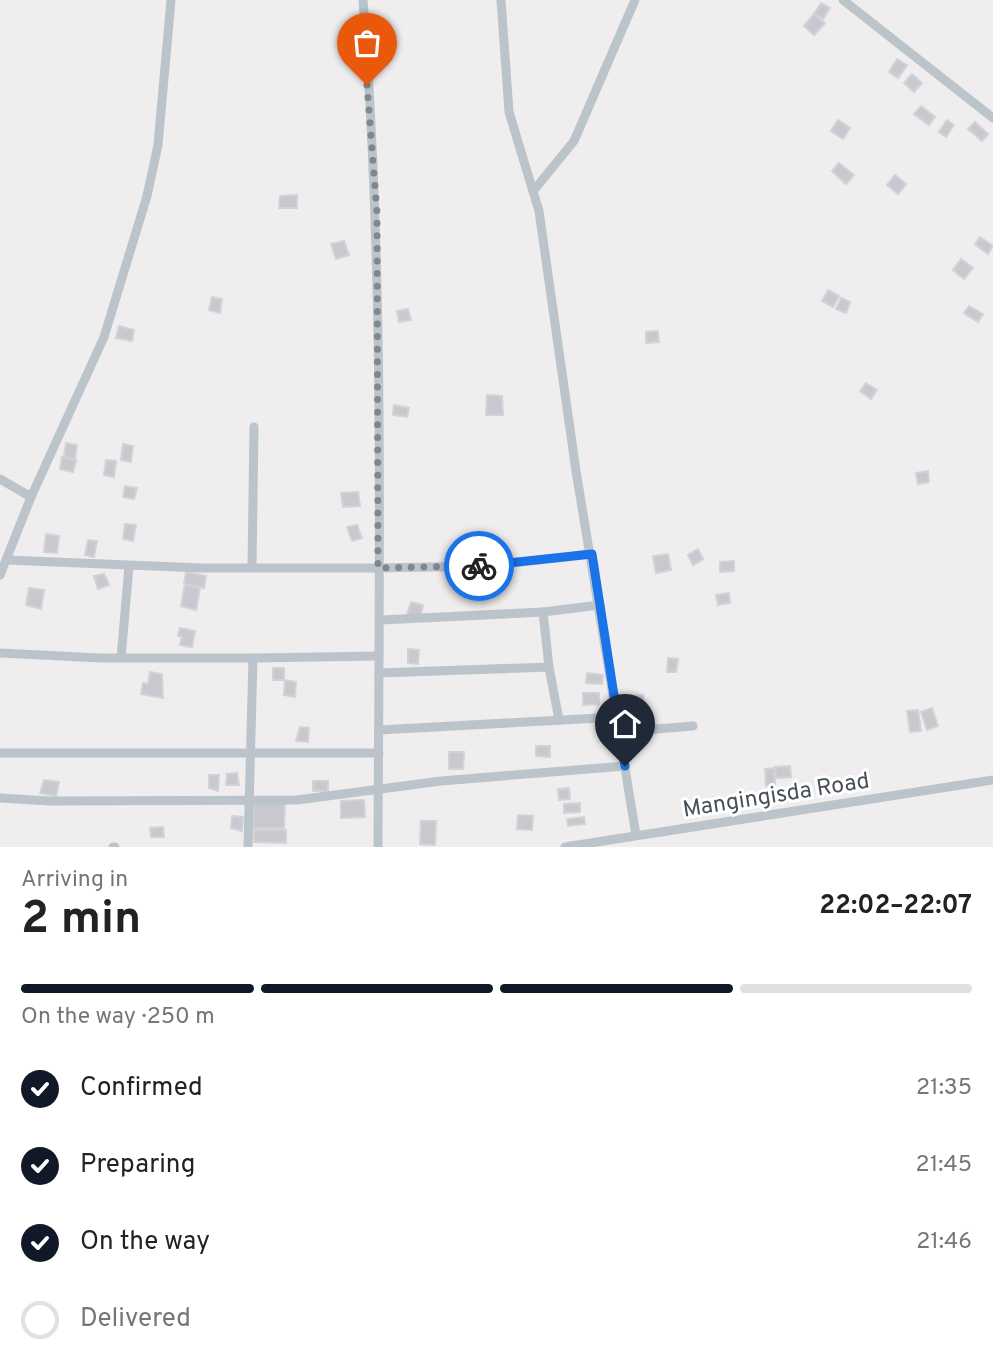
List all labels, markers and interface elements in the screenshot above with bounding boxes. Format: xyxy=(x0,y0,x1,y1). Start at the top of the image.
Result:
pin xyxy=(337,13,397,85)
icon: bag xyxy=(348,24,386,62)
courier xyxy=(444,531,514,601)
icon: bike xyxy=(460,547,498,585)
pin xyxy=(595,694,655,766)
icon: home xyxy=(606,705,644,743)
street label: Mangingisda Road xyxy=(681,767,872,826)
text: Arriving in xyxy=(21,866,128,895)
text: 22:02–22:07 xyxy=(819,890,972,923)
text: 2 min xyxy=(21,891,141,950)
text: On the way · 250 m xyxy=(21,1003,215,1032)
icon: check xyxy=(21,1070,59,1108)
text: Confirmed xyxy=(80,1072,203,1105)
text: 21:35 xyxy=(916,1074,972,1103)
icon: check xyxy=(21,1147,59,1185)
text: Preparing xyxy=(80,1149,195,1182)
text: 21:45 xyxy=(916,1151,972,1180)
icon: check xyxy=(21,1224,59,1262)
text: On the way xyxy=(80,1226,210,1259)
text: 21:46 xyxy=(916,1228,972,1257)
text: Delivered xyxy=(80,1303,191,1336)

